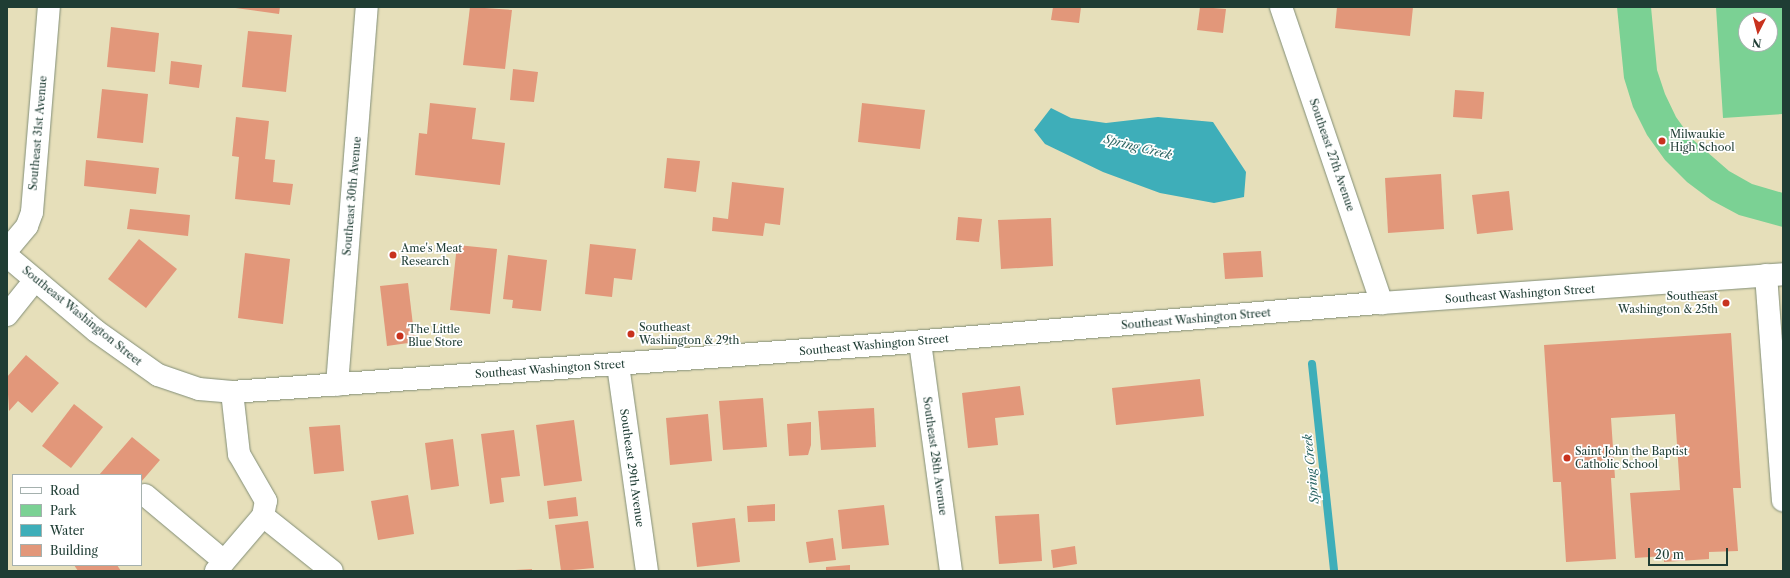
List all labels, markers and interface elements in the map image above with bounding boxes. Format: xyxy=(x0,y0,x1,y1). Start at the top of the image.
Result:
north arrow xyxy=(1738,12,1778,52)
text: N xyxy=(1751,35,1762,50)
street label: Southeast 31st Avenue xyxy=(26,75,50,191)
street label: Southeast 27th Avenue xyxy=(1306,97,1358,213)
place label: Milwaukie High School xyxy=(1670,128,1734,154)
water label: Spring Creek xyxy=(1102,132,1174,162)
street label: Southeast 30th Avenue xyxy=(340,136,364,256)
marker: Milwaukie High School xyxy=(1657,136,1667,146)
place label: Ame's Meat Research xyxy=(401,242,462,268)
marker: Ame's Meat Research xyxy=(388,250,398,260)
street label: Southeast Washington Street xyxy=(19,263,145,369)
street label: Southeast Washington Street xyxy=(1444,282,1596,306)
place label: Southeast Washington & 25th xyxy=(1618,290,1718,316)
marker: Southeast Washington & 25th xyxy=(1721,298,1731,308)
street label: Southeast Washington Street xyxy=(1120,306,1272,332)
place label: Southeast Washington & 29th xyxy=(639,321,739,347)
place label: The Little Blue Store xyxy=(408,323,463,349)
marker: Southeast Washington & 29th xyxy=(626,329,636,339)
marker: The Little Blue Store xyxy=(395,331,405,341)
street label: Southeast Washington Street xyxy=(798,332,950,358)
street label: Southeast Washington Street xyxy=(474,357,626,381)
street label: Southeast 28th Avenue xyxy=(920,396,950,516)
street label: Southeast 29th Avenue xyxy=(617,408,647,528)
water label: Spring Creek xyxy=(1300,434,1322,504)
place label: Saint John the Baptist Catholic School xyxy=(1575,445,1688,471)
marker: Saint John the Baptist Catholic School xyxy=(1562,453,1572,463)
legend xyxy=(12,474,142,566)
text: Road xyxy=(50,483,80,498)
text: Park xyxy=(50,503,76,518)
text: Water xyxy=(50,523,84,538)
scale bar xyxy=(1650,540,1730,566)
text: Building xyxy=(50,543,98,558)
text: 20 m xyxy=(1655,547,1684,562)

